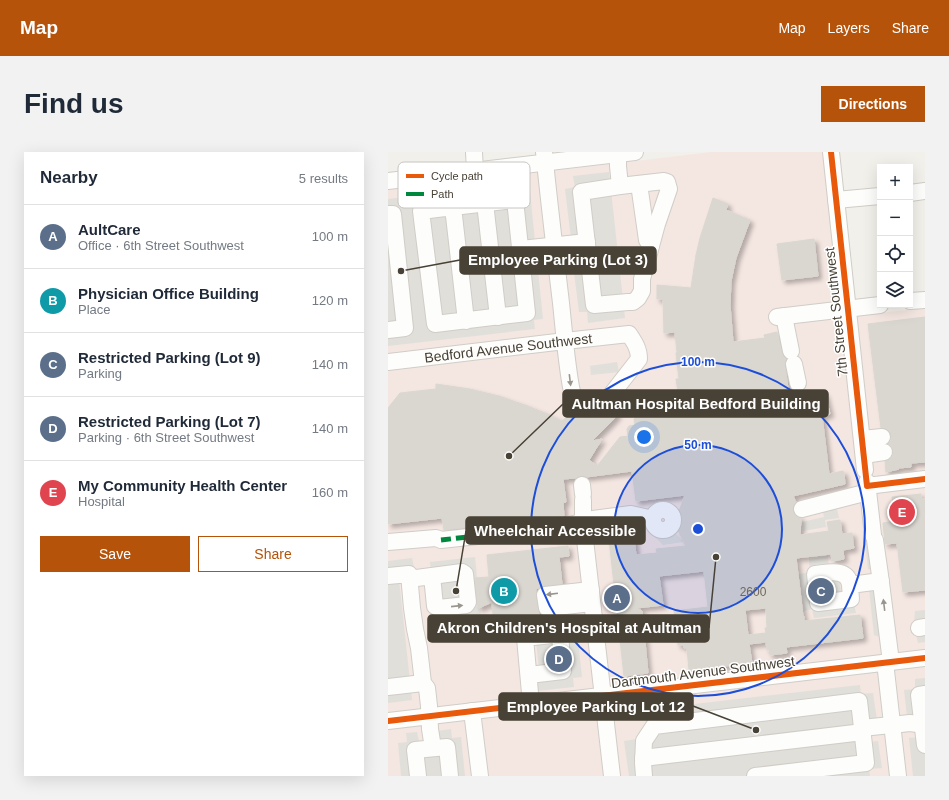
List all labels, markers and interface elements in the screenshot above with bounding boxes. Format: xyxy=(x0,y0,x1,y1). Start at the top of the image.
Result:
text: Map xyxy=(20,17,58,38)
text: Map xyxy=(778,20,806,36)
text: Layers xyxy=(828,20,870,36)
text: Share xyxy=(892,20,929,36)
button: Directions xyxy=(821,86,925,122)
text: Find us xyxy=(24,88,124,119)
legend xyxy=(398,162,530,208)
map controls xyxy=(877,164,913,308)
button: + xyxy=(877,164,913,200)
text: Nearby xyxy=(40,168,98,187)
text: Cycle path xyxy=(431,170,483,182)
text: 5 results xyxy=(299,171,348,186)
text: Path xyxy=(431,188,454,200)
button: − xyxy=(877,200,913,236)
text: AultCare xyxy=(78,221,141,238)
text: A xyxy=(48,229,58,244)
text: 100 m xyxy=(312,229,348,244)
button: locate xyxy=(877,236,913,272)
text: Office · 6th Street Southwest xyxy=(78,238,244,253)
street label: 7th Street Southwest xyxy=(821,246,851,377)
callout: Employee Parking (Lot 3) xyxy=(460,247,656,274)
text: Employee Parking (Lot 3) xyxy=(468,251,648,268)
button: layers xyxy=(877,272,913,308)
text: Physician Office Building xyxy=(78,285,259,302)
text: B xyxy=(48,293,58,308)
text: 120 m xyxy=(312,293,348,308)
text: Place xyxy=(78,302,111,317)
street label: Bedford Avenue Southwest xyxy=(423,330,593,366)
text: Restricted Parking (Lot 9) xyxy=(78,349,261,366)
text: 100 m xyxy=(681,355,715,369)
text: C xyxy=(48,357,58,372)
text: 140 m xyxy=(312,357,348,372)
text: Parking xyxy=(78,366,122,381)
one-way arrow xyxy=(567,374,573,386)
callout: Aultman Hospital Bedford Building xyxy=(563,390,828,417)
text: Aultman Hospital Bedford Building xyxy=(571,395,821,412)
text: Restricted Parking (Lot 7) xyxy=(78,413,261,430)
text: D xyxy=(48,421,58,436)
text: 140 m xyxy=(312,421,348,436)
your location xyxy=(634,427,654,447)
text: Parking · 6th Street Southwest xyxy=(78,430,254,445)
text: 50 m xyxy=(684,438,712,452)
text: My Community Health Center xyxy=(78,477,287,494)
text: E xyxy=(49,485,57,500)
text: 160 m xyxy=(312,485,348,500)
text: Hospital xyxy=(78,494,125,509)
pin: E xyxy=(889,497,915,527)
callout: Wheelchair Accessible xyxy=(466,517,645,544)
text: Wheelchair Accessible xyxy=(474,522,636,539)
centre of rings xyxy=(691,522,705,536)
button: Save xyxy=(40,536,190,572)
button: Share xyxy=(198,536,348,572)
pin: B xyxy=(491,576,517,606)
pin: C xyxy=(808,576,834,606)
pin: A xyxy=(604,583,630,613)
house number: 2600 xyxy=(740,585,767,599)
one-way arrow xyxy=(546,591,558,597)
one-way arrow xyxy=(880,599,887,611)
one-way arrow xyxy=(451,603,463,610)
callout: Akron Children's Hospital at Aultman xyxy=(428,615,709,642)
text: Akron Children's Hospital at Aultman xyxy=(437,619,701,636)
pin: D xyxy=(546,644,572,674)
street label: Dartmouth Avenue Southwest xyxy=(610,653,796,691)
callout: Employee Parking Lot 12 xyxy=(499,693,693,720)
text: Employee Parking Lot 12 xyxy=(507,698,685,715)

